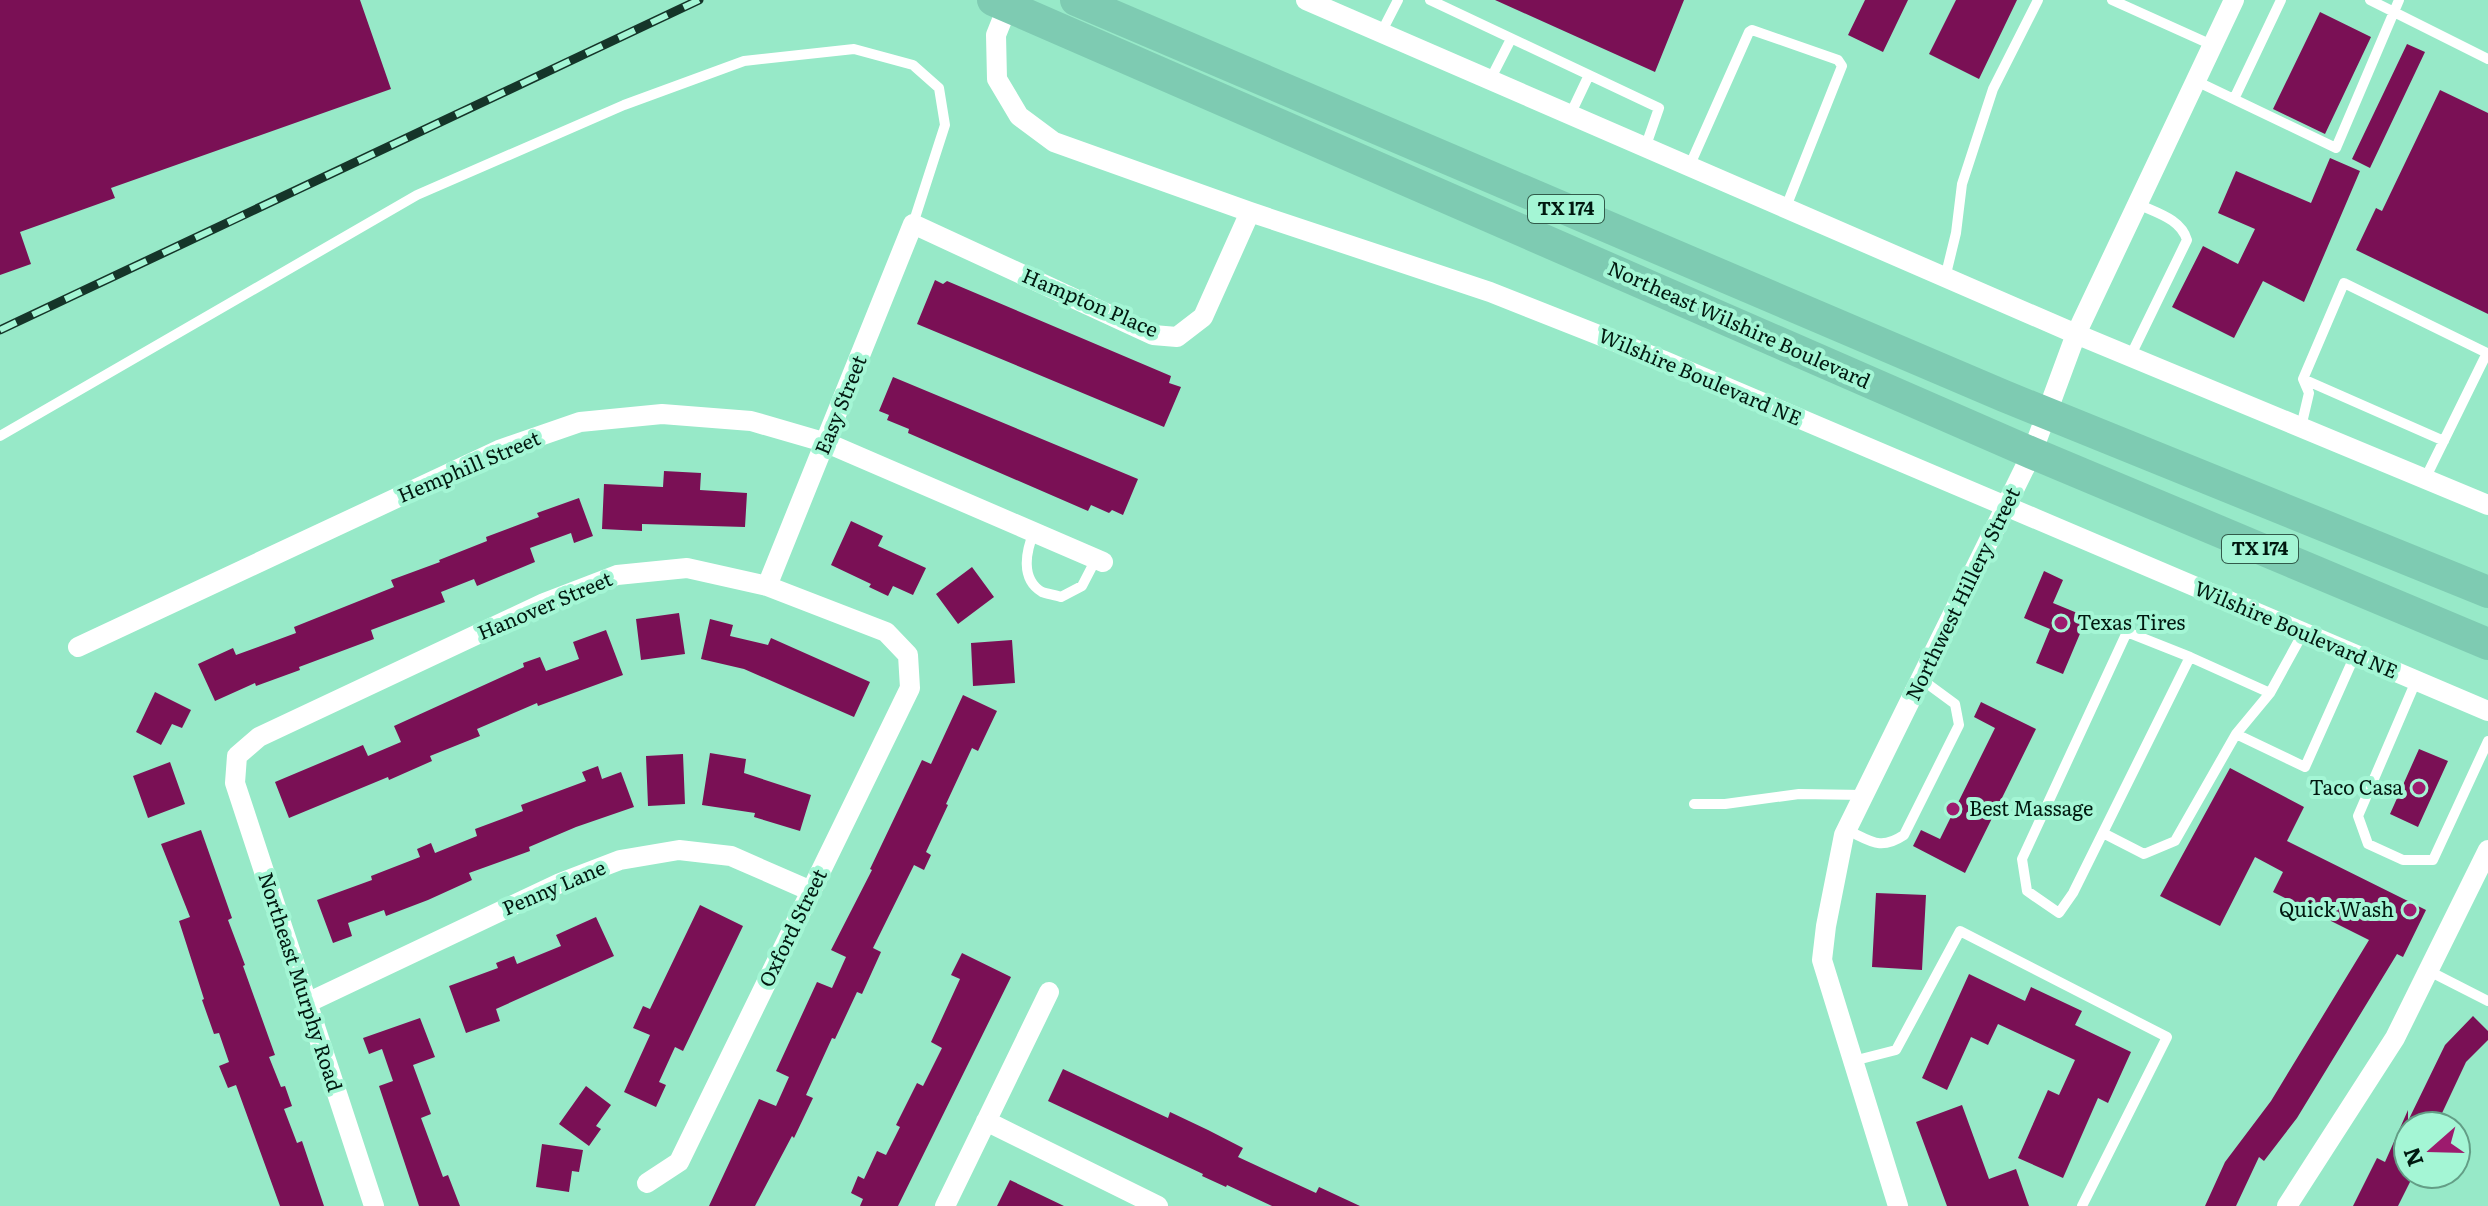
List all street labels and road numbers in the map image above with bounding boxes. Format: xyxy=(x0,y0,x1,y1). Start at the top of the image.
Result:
road number: TX 174 xyxy=(1528,195,1604,223)
street label: Northeast Wilshire Boulevard xyxy=(1604,252,1876,395)
street label: Hampton Place xyxy=(1018,259,1163,343)
street label: Wilshire Boulevard NE xyxy=(1594,319,1807,432)
street label: Easy Street xyxy=(806,350,873,459)
street label: Hemphill Street xyxy=(392,422,544,509)
street label: Northwest Hillery Street xyxy=(1896,481,2026,705)
road number: TX 174 xyxy=(2222,535,2298,563)
street label: Hanover Street xyxy=(472,562,616,646)
street label: Wilshire Boulevard NE xyxy=(2190,572,2403,685)
street label: Penny Lane xyxy=(497,851,610,921)
street label: Oxford Street xyxy=(750,863,833,991)
street label: Northeast Murphy Road xyxy=(252,868,352,1095)

